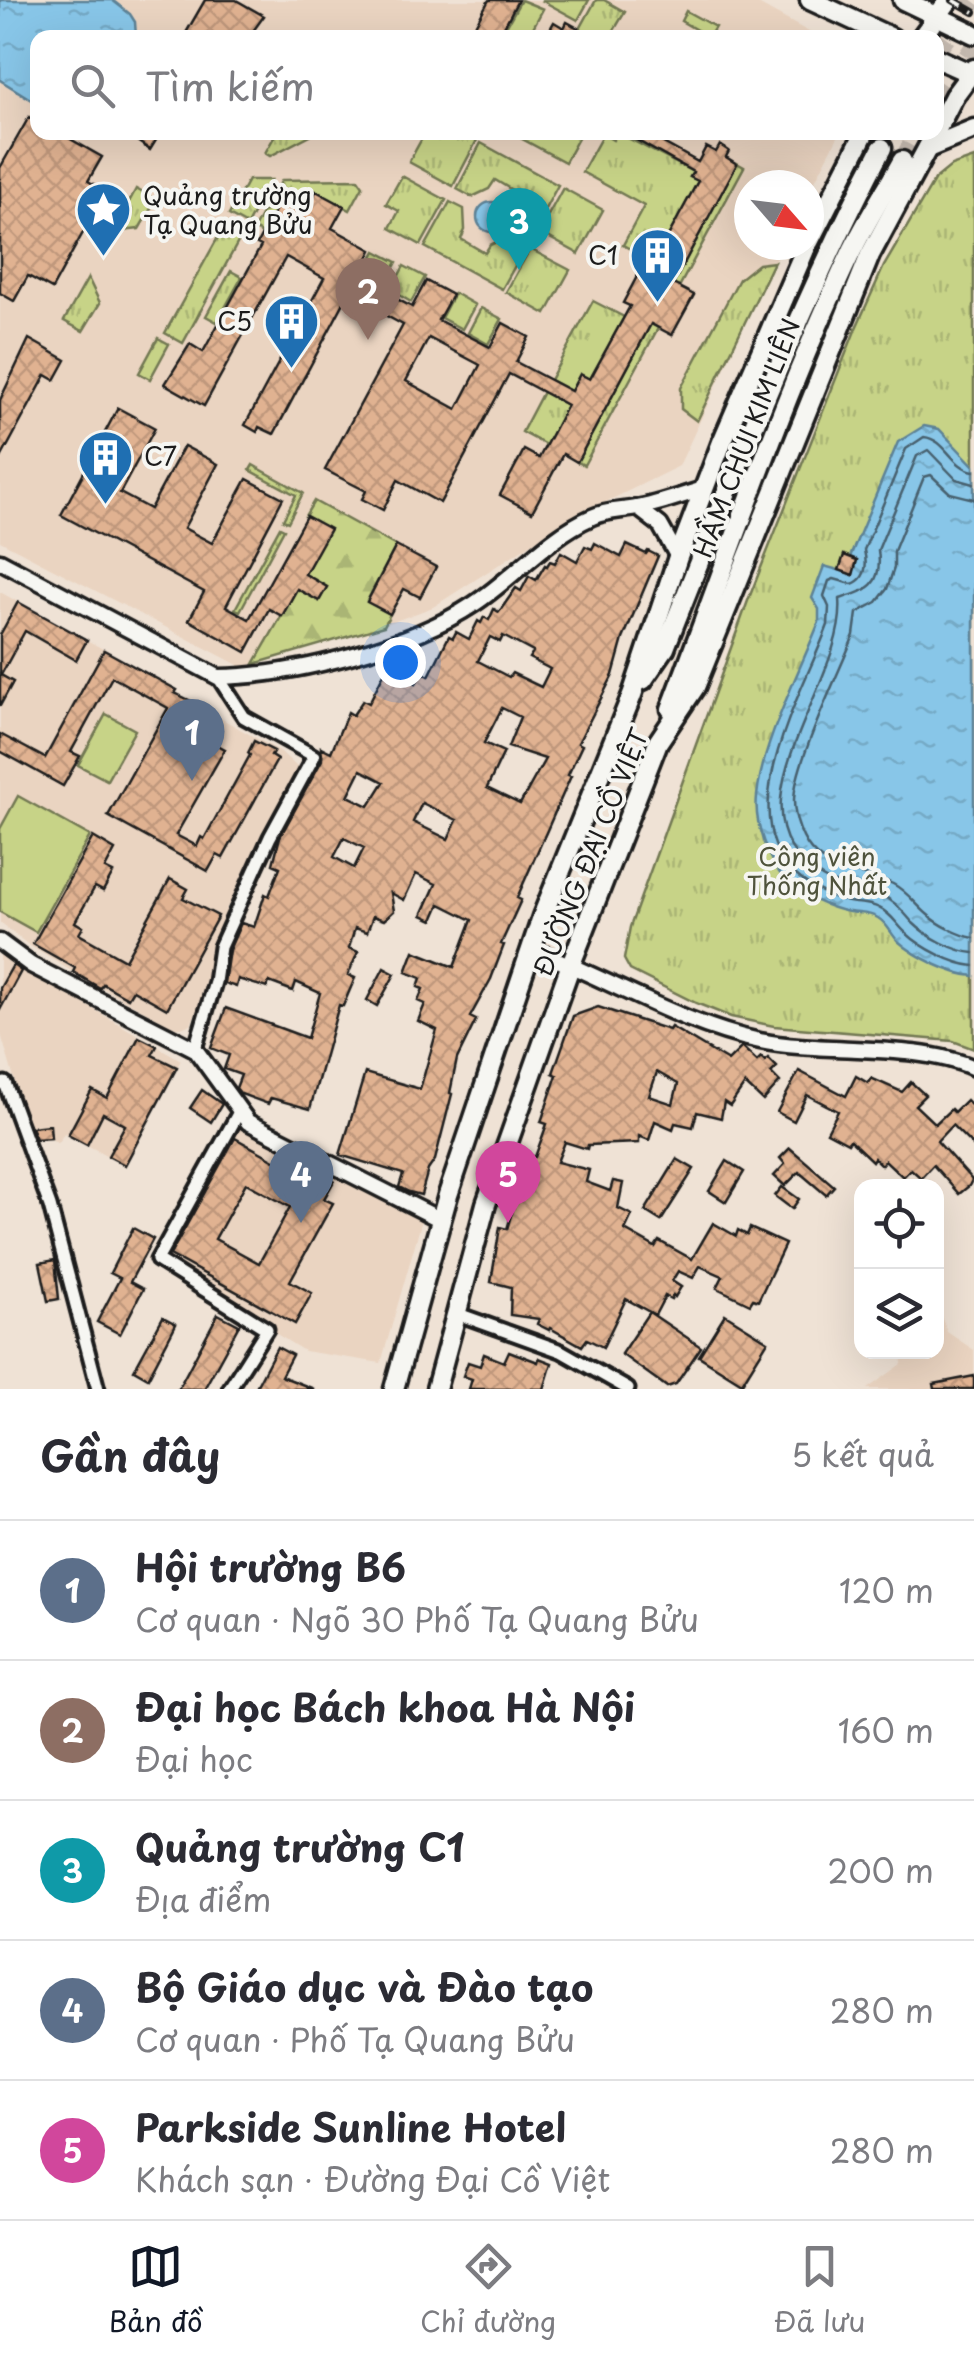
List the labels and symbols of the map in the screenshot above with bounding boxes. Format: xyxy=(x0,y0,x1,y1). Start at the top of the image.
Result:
north arrow xyxy=(734,170,824,260)
place label: Quảng trường Tạ Quang Bửu xyxy=(143,176,313,243)
place icon: Quảng trường Tạ Quang Bửu xyxy=(74,180,134,259)
pin: 3 xyxy=(486,188,552,270)
building icon: C1 xyxy=(627,226,687,305)
place label: C1 xyxy=(588,236,618,274)
pin: 2 xyxy=(336,258,400,340)
building icon: C5 xyxy=(261,292,321,371)
place label: C5 xyxy=(217,302,252,340)
street label: HẦM CHUI KIM LIÊN xyxy=(683,312,809,563)
building icon: C7 xyxy=(75,427,135,506)
place label: C7 xyxy=(144,437,177,475)
your location xyxy=(375,637,426,688)
pin: 1 xyxy=(160,698,224,781)
street label: ĐƯỜNG ĐẠI CỒ VIỆT xyxy=(523,722,657,981)
park label: Công viên Thống Nhất xyxy=(747,837,887,904)
pin: 4 xyxy=(268,1140,334,1223)
pin: 5 xyxy=(476,1140,540,1223)

